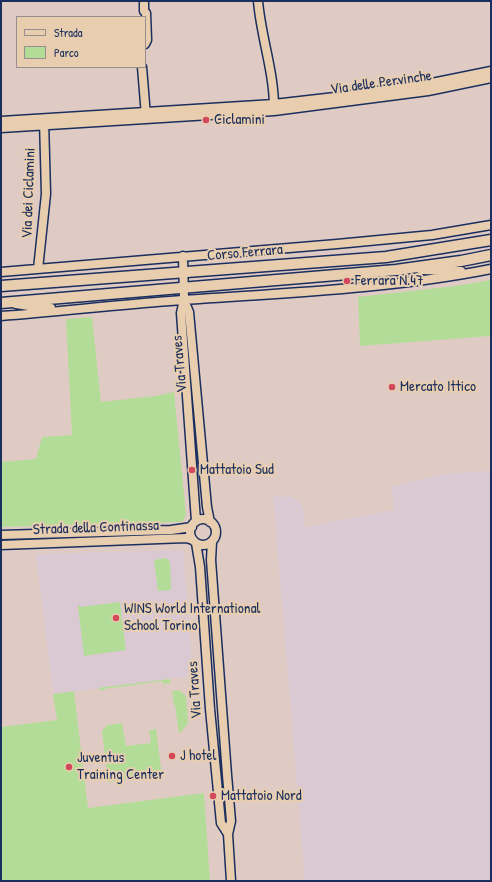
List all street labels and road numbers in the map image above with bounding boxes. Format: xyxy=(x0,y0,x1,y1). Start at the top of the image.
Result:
street label: Via delle Pervinche xyxy=(329,67,433,99)
street label: Via dei Ciclamini xyxy=(18,147,40,239)
street label: Corso Ferrara xyxy=(206,241,284,265)
street label: Via Traves xyxy=(169,335,191,393)
street label: Strada della Continassa xyxy=(33,517,159,539)
street label: Via Traves xyxy=(184,661,206,719)

